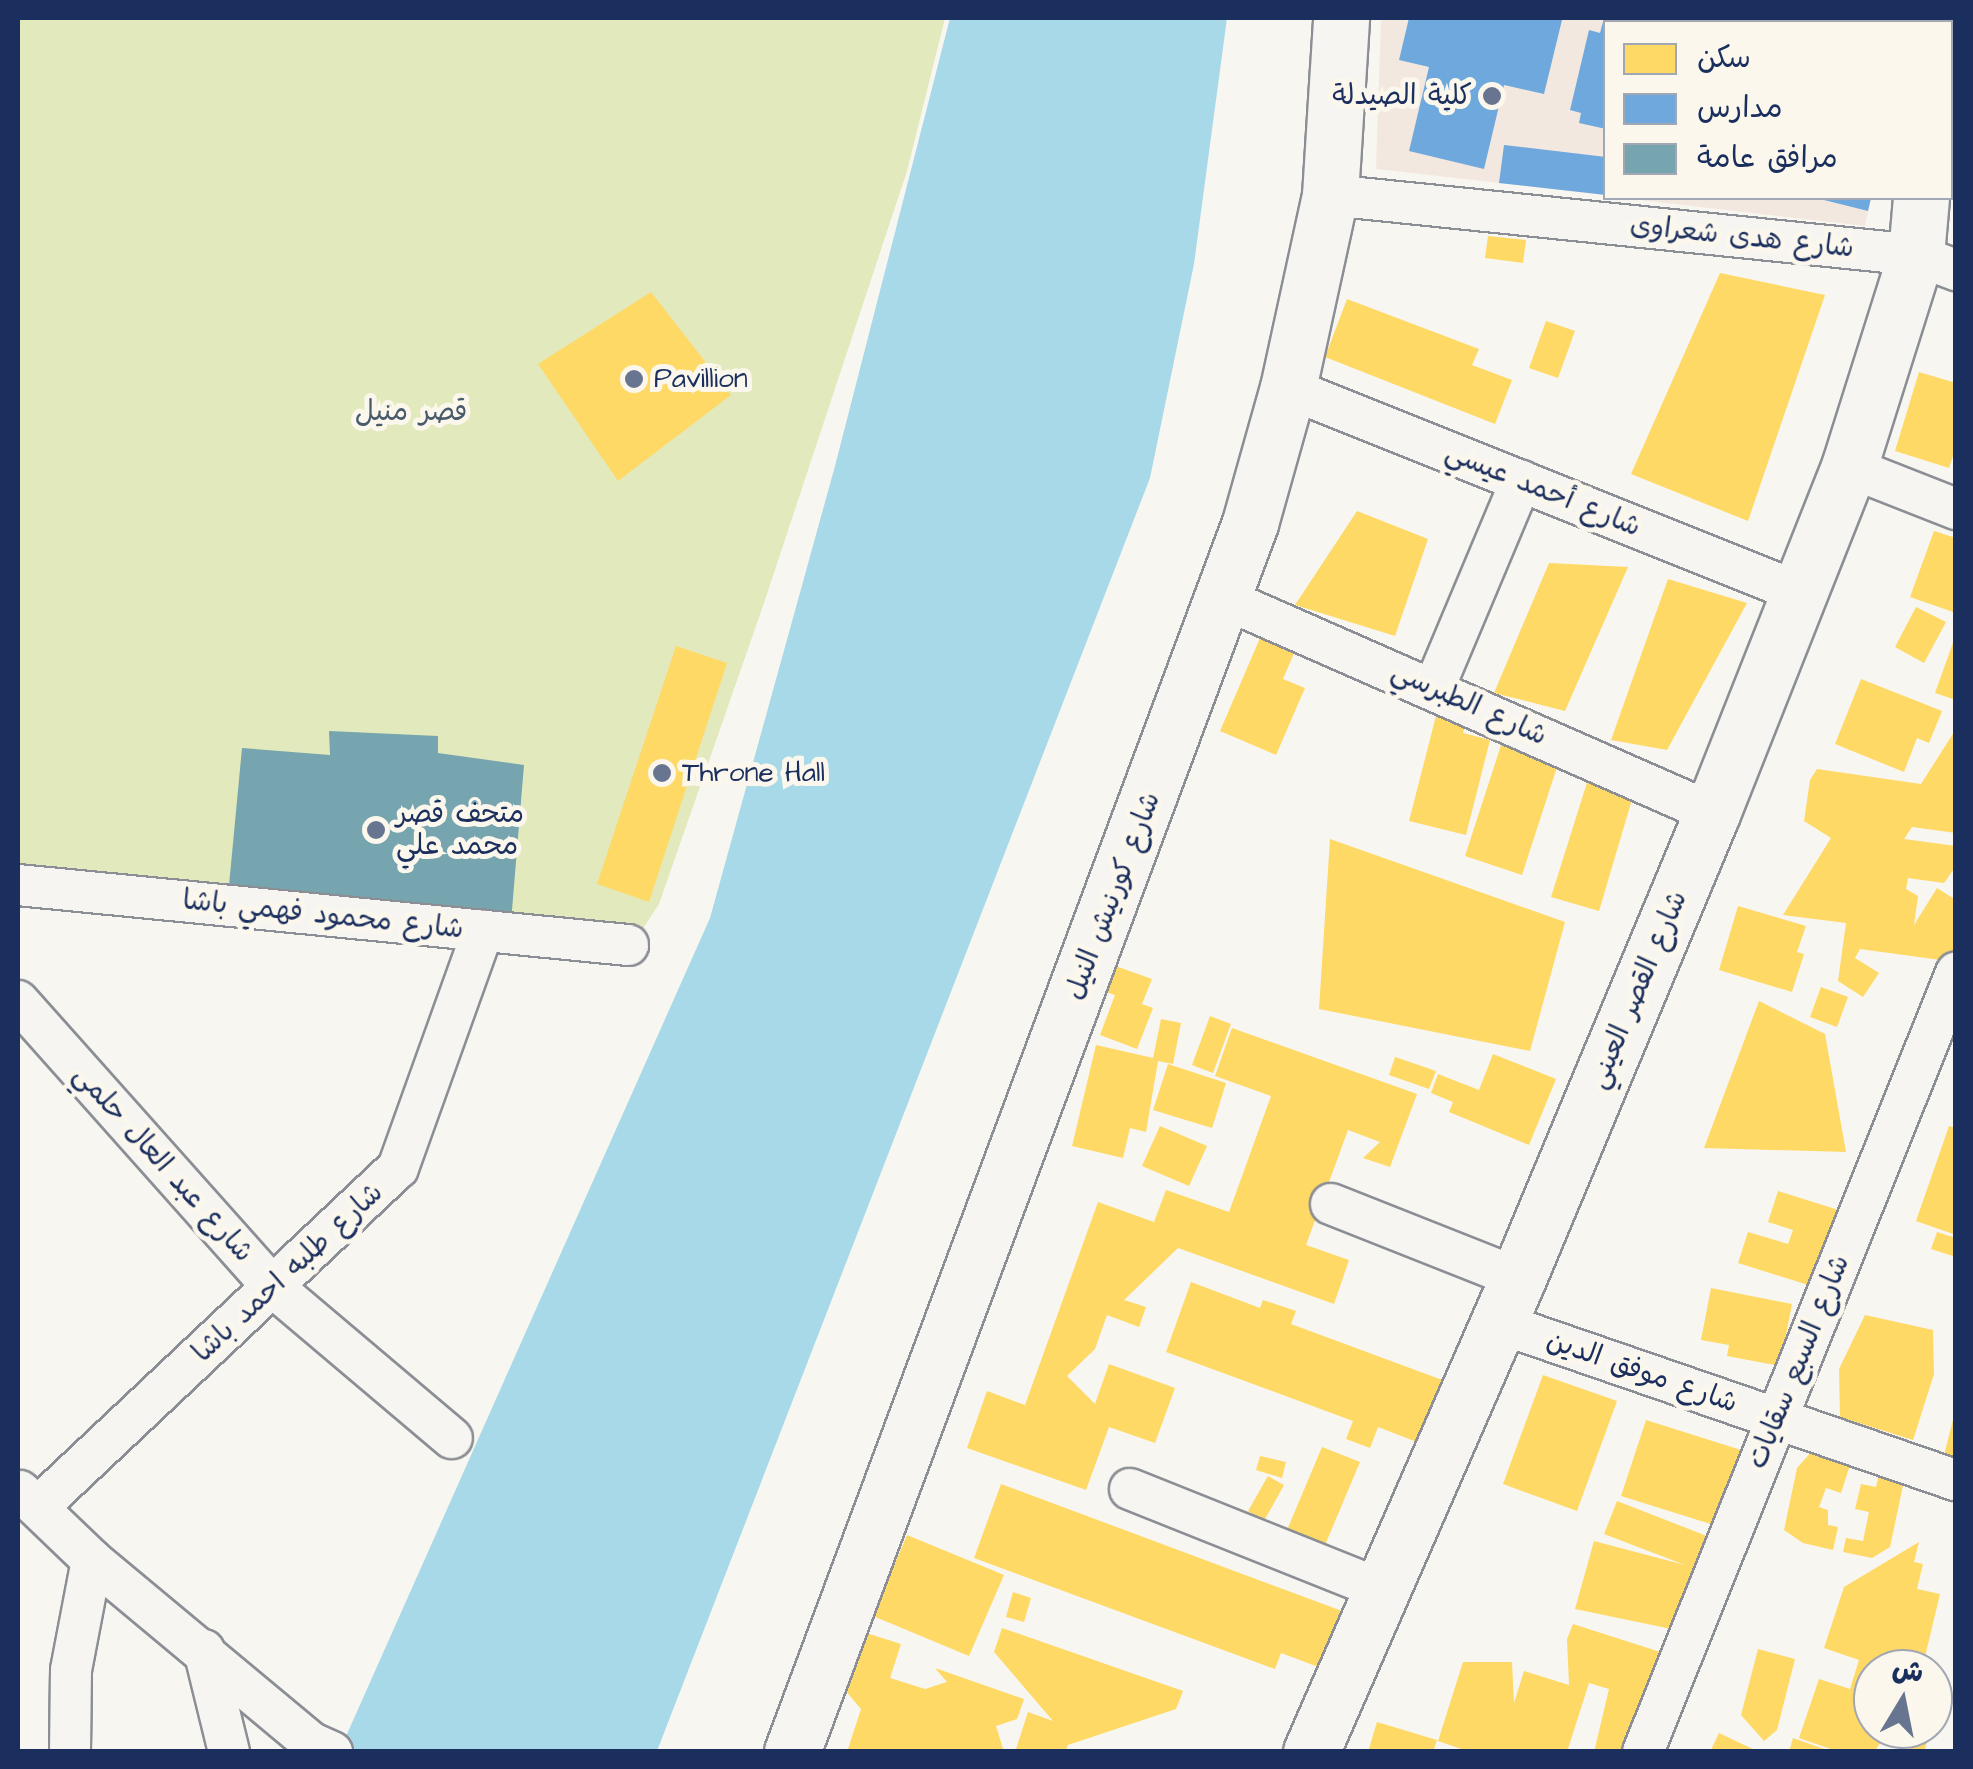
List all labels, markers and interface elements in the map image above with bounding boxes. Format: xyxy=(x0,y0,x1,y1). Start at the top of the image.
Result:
legend xyxy=(1603,20,1953,200)
text: سكن xyxy=(1697,37,1751,79)
place label: كلية الصيدلة xyxy=(1332,79,1472,113)
marker: كلية الصيدلة xyxy=(1481,85,1503,107)
text: مدارس xyxy=(1697,87,1783,129)
text: مرافق عامة xyxy=(1697,137,1838,179)
street label: شارع هدى شعراوى xyxy=(1628,209,1856,265)
place label: Pavillion xyxy=(654,362,748,396)
marker: Pavillion xyxy=(623,368,645,390)
park label: قصر منيل xyxy=(355,395,467,429)
street label: شارع أحمد عيسي xyxy=(1441,436,1645,544)
street label: شارع الطبرسي xyxy=(1386,655,1552,753)
place label: Throne Hall xyxy=(682,756,825,790)
marker: Throne Hall xyxy=(651,762,673,784)
street label: شارع كورنيش النيل xyxy=(1058,787,1168,1005)
place label: متحف قصر محمد علي xyxy=(396,797,524,863)
marker: متحف قصر محمد علي xyxy=(365,819,387,841)
street label: شارع محمود فهمي باشا xyxy=(181,884,465,946)
street label: شارع القصر العيني xyxy=(1581,886,1695,1094)
street label: شارع عبد العال حلمي xyxy=(66,1059,260,1269)
street label: شارع طلبه احمد باشا xyxy=(186,1176,390,1370)
street label: شارع السبع سقايات xyxy=(1741,1250,1857,1474)
street label: شارع موفق الدين xyxy=(1542,1324,1742,1420)
north arrow xyxy=(1853,1649,1953,1749)
text: ش xyxy=(1889,1649,1927,1693)

